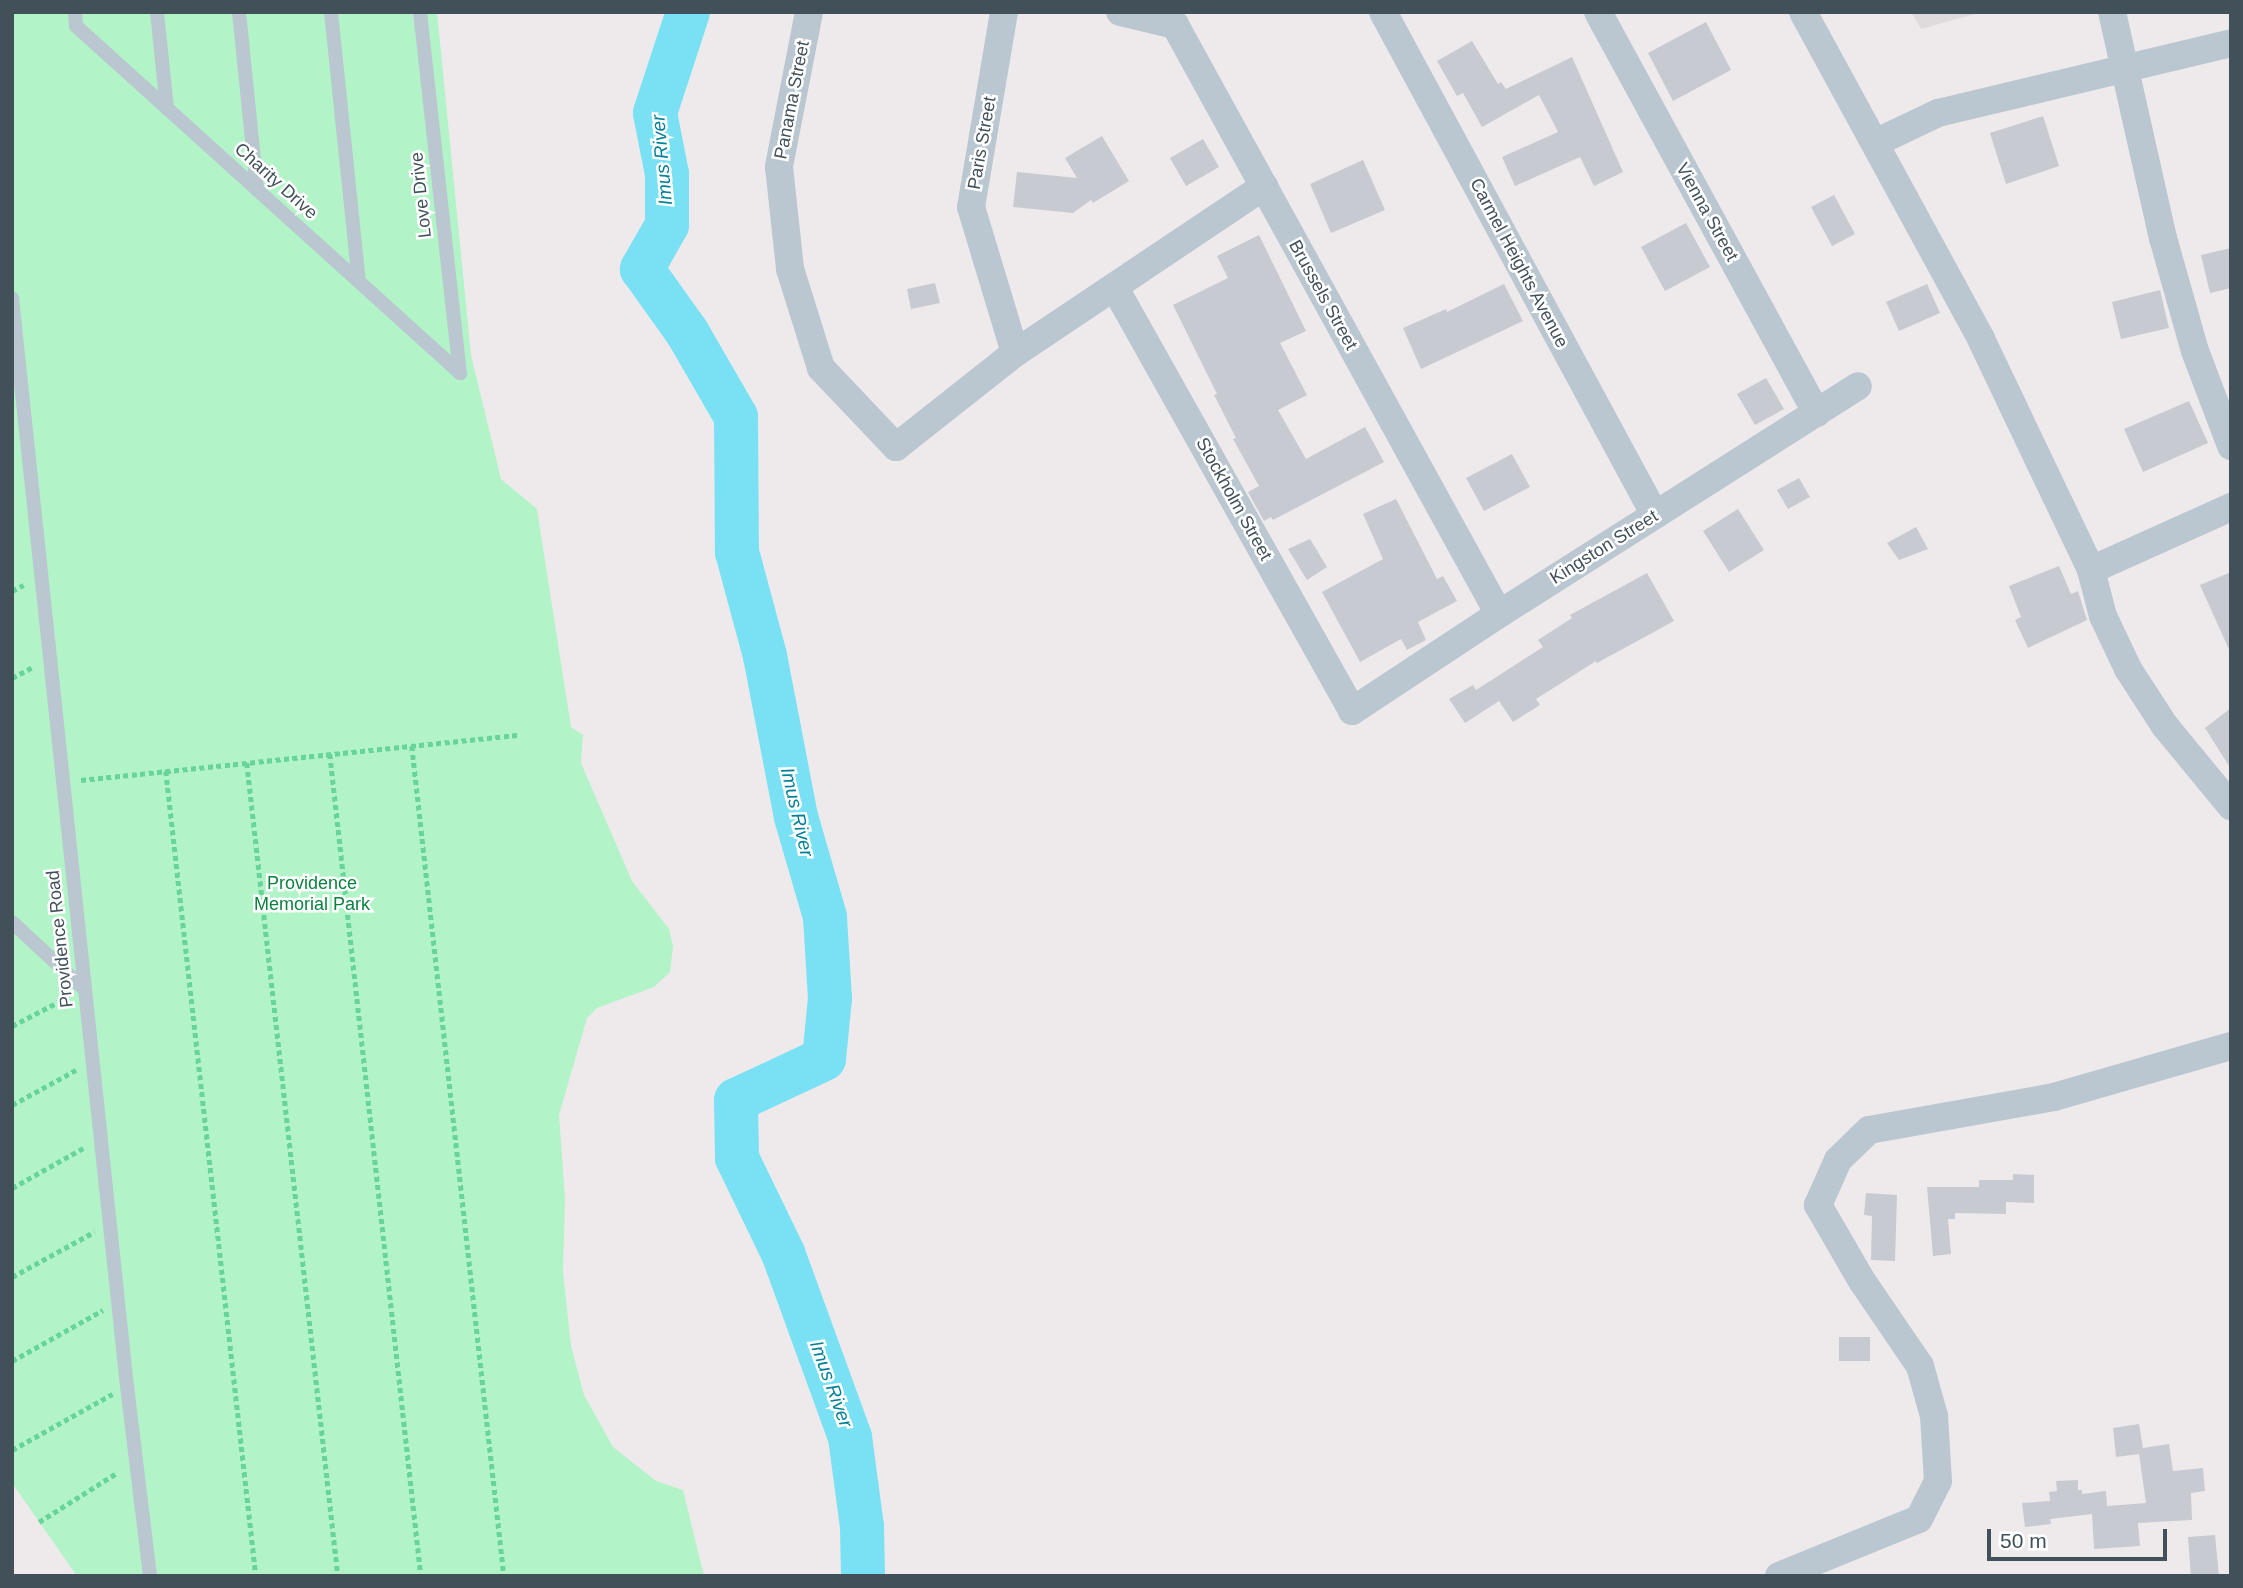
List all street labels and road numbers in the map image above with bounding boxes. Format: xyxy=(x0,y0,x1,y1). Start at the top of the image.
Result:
street label: Panama Street xyxy=(770,39,814,161)
street label: Paris Street xyxy=(963,95,1001,191)
street label: Charity Drive xyxy=(230,138,322,224)
street label: Love Drive xyxy=(406,151,436,239)
street label: Vienna Street xyxy=(1671,159,1743,265)
street label: Carmel Heights Avenue xyxy=(1465,174,1573,352)
street label: Brussels Street xyxy=(1284,236,1362,354)
street label: Stockholm Street xyxy=(1191,434,1277,564)
street label: Kingston Street xyxy=(1546,505,1662,589)
street label: Providence Road xyxy=(42,869,78,1009)

